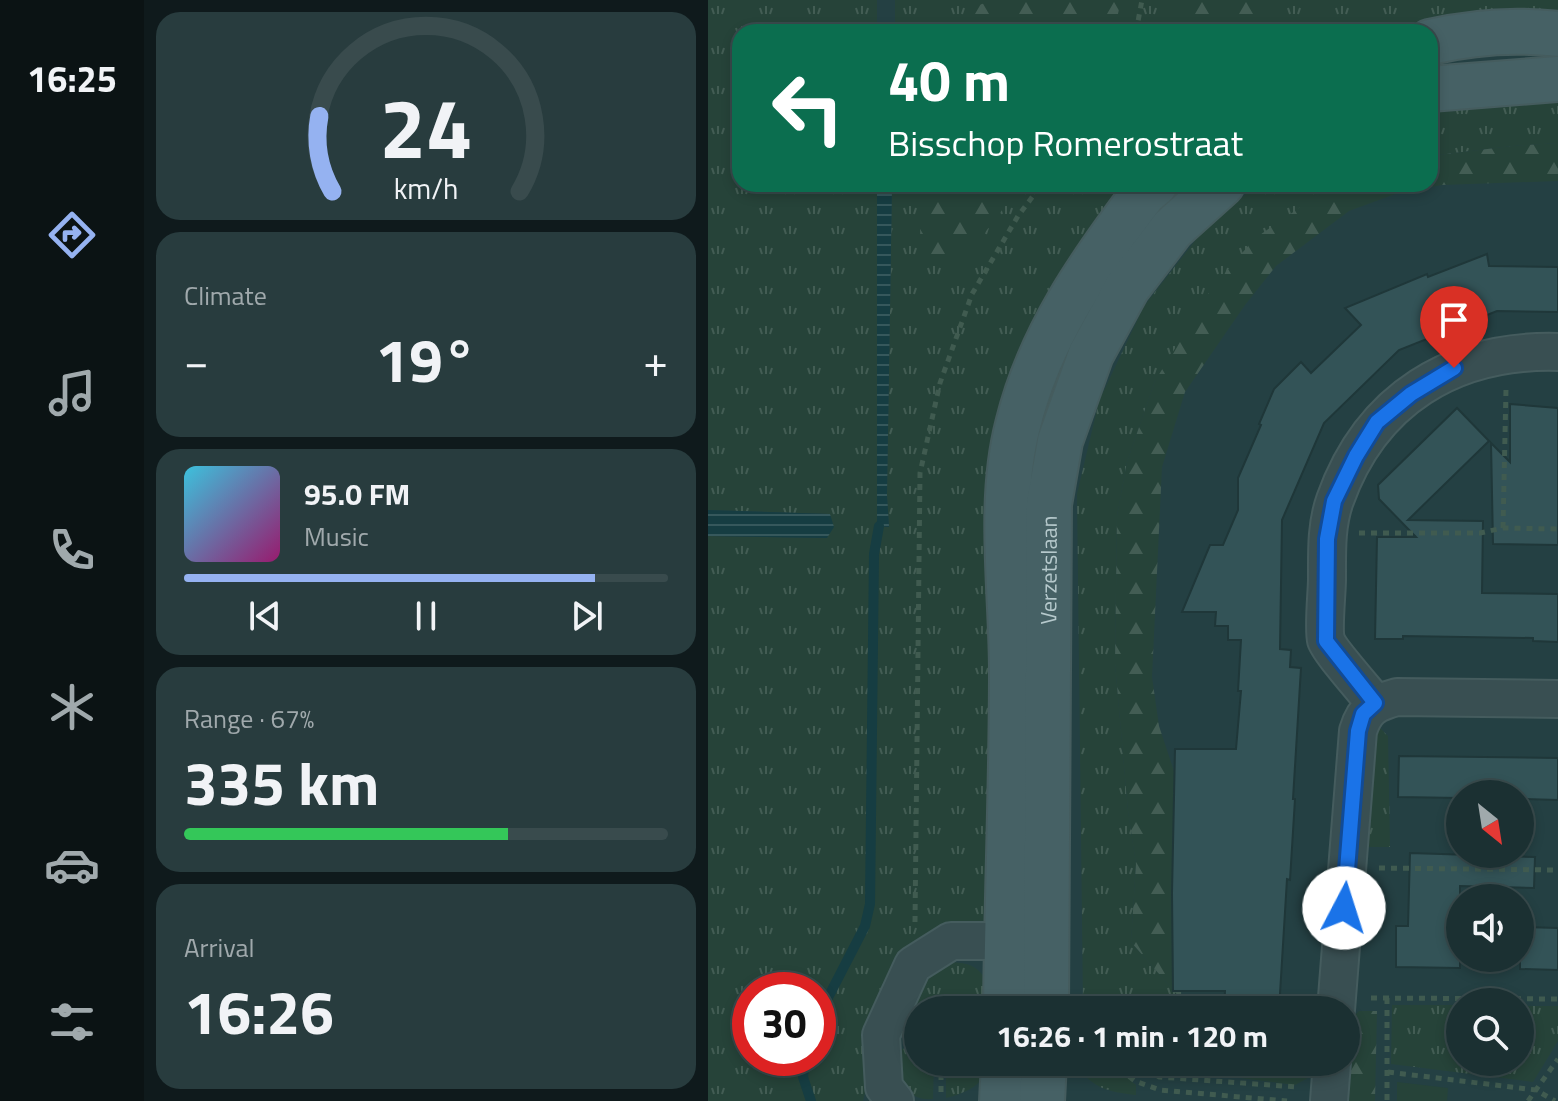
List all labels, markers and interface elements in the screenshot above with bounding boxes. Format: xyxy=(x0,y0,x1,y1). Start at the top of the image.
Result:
text: 40 m xyxy=(888,38,1010,123)
text: 16:25 xyxy=(27,51,117,106)
icon: left xyxy=(756,56,860,160)
text: 24 xyxy=(379,64,473,190)
text: Bisschop Romerostraat xyxy=(888,115,1243,170)
text: km/h xyxy=(394,167,458,210)
icon: directions xyxy=(44,207,100,263)
text: Climate xyxy=(184,276,267,315)
pin xyxy=(1420,286,1488,368)
icon: arrive xyxy=(1432,298,1476,342)
text: 19° xyxy=(376,314,476,405)
text: − xyxy=(184,327,209,394)
text: + xyxy=(643,327,668,394)
icon: music xyxy=(44,365,100,421)
text: 95.0 FM xyxy=(304,471,410,517)
street label: Verzetslaan xyxy=(1031,516,1066,625)
text: Music xyxy=(304,517,369,556)
icon: phone xyxy=(44,522,100,578)
icon: previous xyxy=(243,594,287,638)
icon: pause xyxy=(404,594,448,638)
icon: next xyxy=(565,594,609,638)
icon: climate xyxy=(44,679,100,735)
text: Range · 67% xyxy=(184,699,314,738)
text: 335 km xyxy=(184,737,379,828)
north arrow xyxy=(1446,780,1534,868)
map controls xyxy=(1446,780,1534,1076)
icon: car xyxy=(44,837,100,893)
position arrow xyxy=(1302,866,1386,950)
button: sound xyxy=(1446,884,1534,972)
text: Arrival xyxy=(184,928,255,967)
text: 16:26 xyxy=(184,966,334,1057)
speed limit sign: 30 xyxy=(732,972,836,1076)
button: search xyxy=(1446,988,1534,1076)
icon: filters xyxy=(44,994,100,1050)
text: 16:26 · 1 min · 120 m xyxy=(996,1013,1268,1059)

